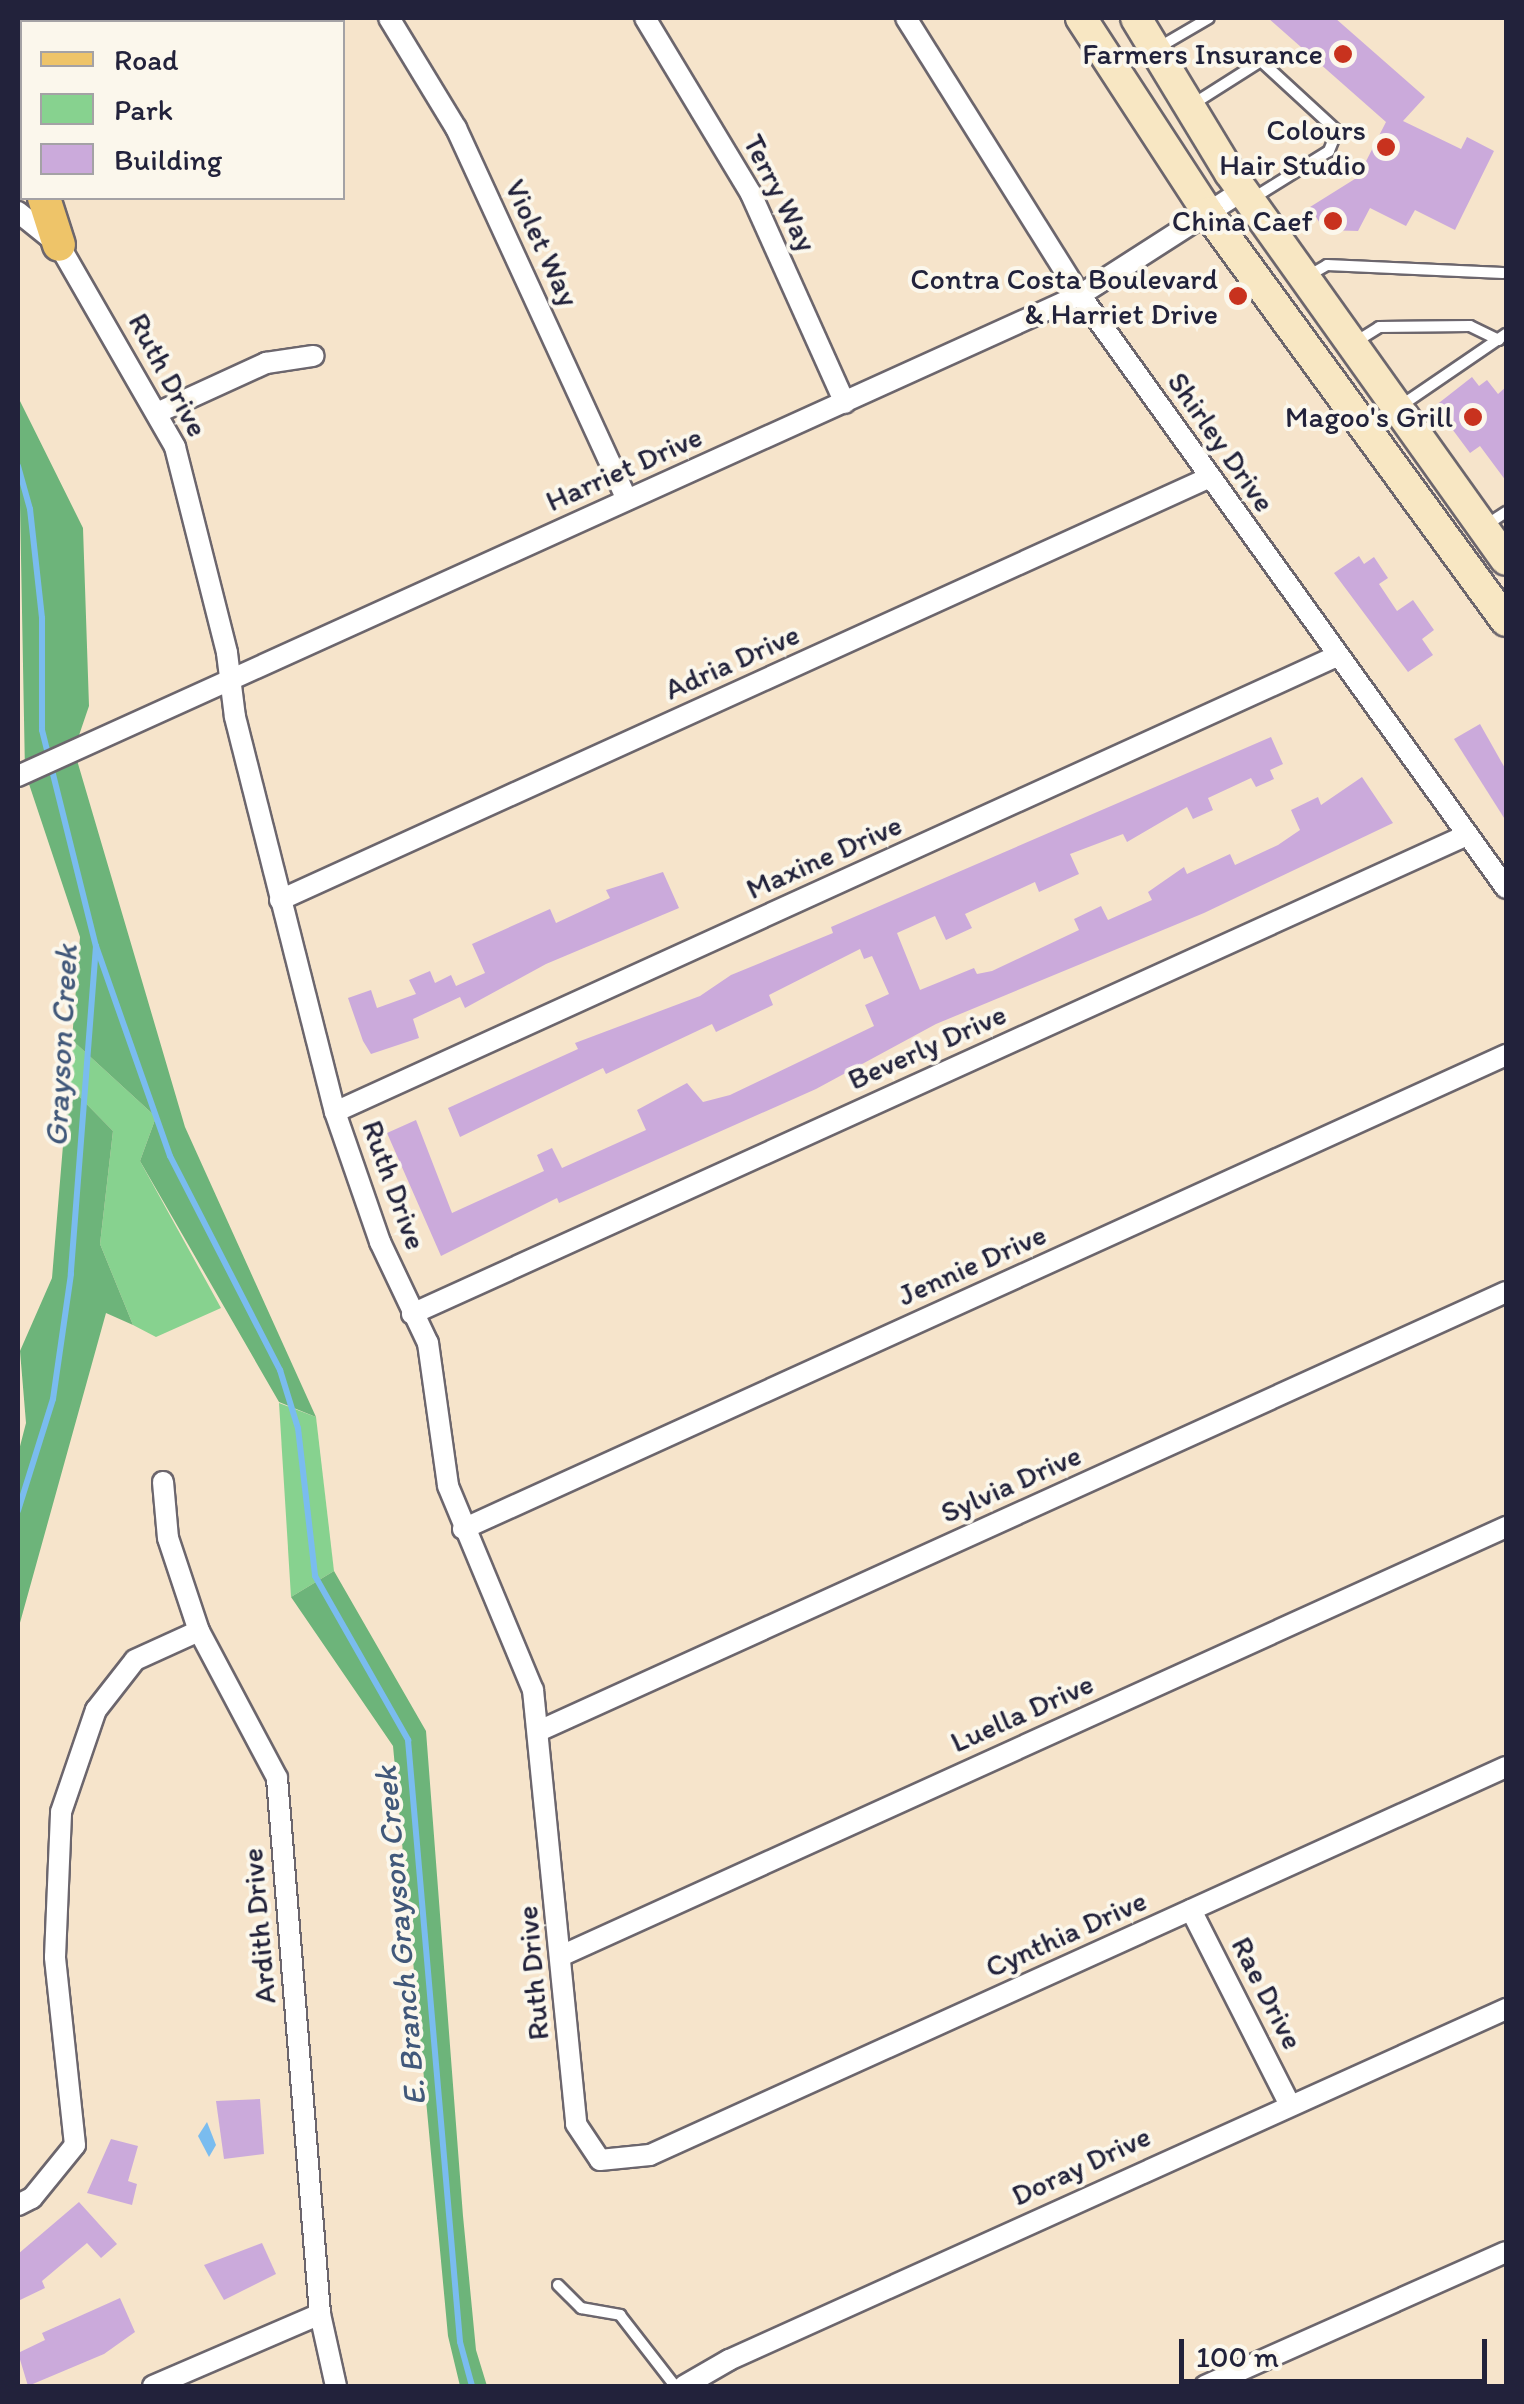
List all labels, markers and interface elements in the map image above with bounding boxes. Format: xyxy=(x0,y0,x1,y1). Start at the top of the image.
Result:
legend xyxy=(20,20,345,200)
place label: Farmers Insurance xyxy=(1081,36,1323,72)
text: Road xyxy=(114,41,179,78)
marker: Farmers Insurance xyxy=(1332,43,1354,65)
text: Park xyxy=(114,91,173,128)
place label: Colours Hair Studio xyxy=(1220,112,1366,182)
street label: Terry Way xyxy=(735,129,825,257)
marker: Colours Hair Studio xyxy=(1375,136,1397,158)
text: Building xyxy=(114,141,222,178)
street label: Violet Way xyxy=(497,174,587,312)
place label: China Caef xyxy=(1172,203,1313,239)
marker: China Caef xyxy=(1322,210,1344,232)
place label: Contra Costa Boulevard & Harriet Drive xyxy=(909,261,1218,332)
marker: Contra Costa Boulevard & Harriet Drive xyxy=(1227,285,1249,307)
street label: Ruth Drive xyxy=(120,307,216,443)
street label: Shirley Drive xyxy=(1159,365,1283,519)
place label: Magoo's Grill xyxy=(1285,399,1453,435)
marker: Magoo's Grill xyxy=(1462,406,1484,428)
street label: Harriet Drive xyxy=(540,419,708,519)
street label: Adria Drive xyxy=(659,616,805,708)
street label: Maxine Drive xyxy=(741,807,907,907)
water label: Grayson Creek xyxy=(37,944,85,1148)
street label: Beverly Drive xyxy=(842,996,1012,1098)
street label: Ruth Drive xyxy=(354,1115,434,1255)
street label: Jennie Drive xyxy=(892,1216,1052,1314)
street label: Sylvia Drive xyxy=(935,1437,1087,1531)
street label: Luella Drive xyxy=(945,1666,1099,1760)
water label: E. Branch Grayson Creek xyxy=(366,1764,434,2108)
street label: Ardith Drive xyxy=(234,1846,284,2006)
street label: Cynthia Drive xyxy=(980,1882,1152,1986)
street label: Ruth Drive xyxy=(509,1904,557,2042)
street label: Rae Drive xyxy=(1223,1930,1311,2056)
street label: Doray Drive xyxy=(1005,2118,1157,2214)
scale bar xyxy=(1184,2319,1492,2381)
text: 100 m xyxy=(1196,2338,1279,2375)

